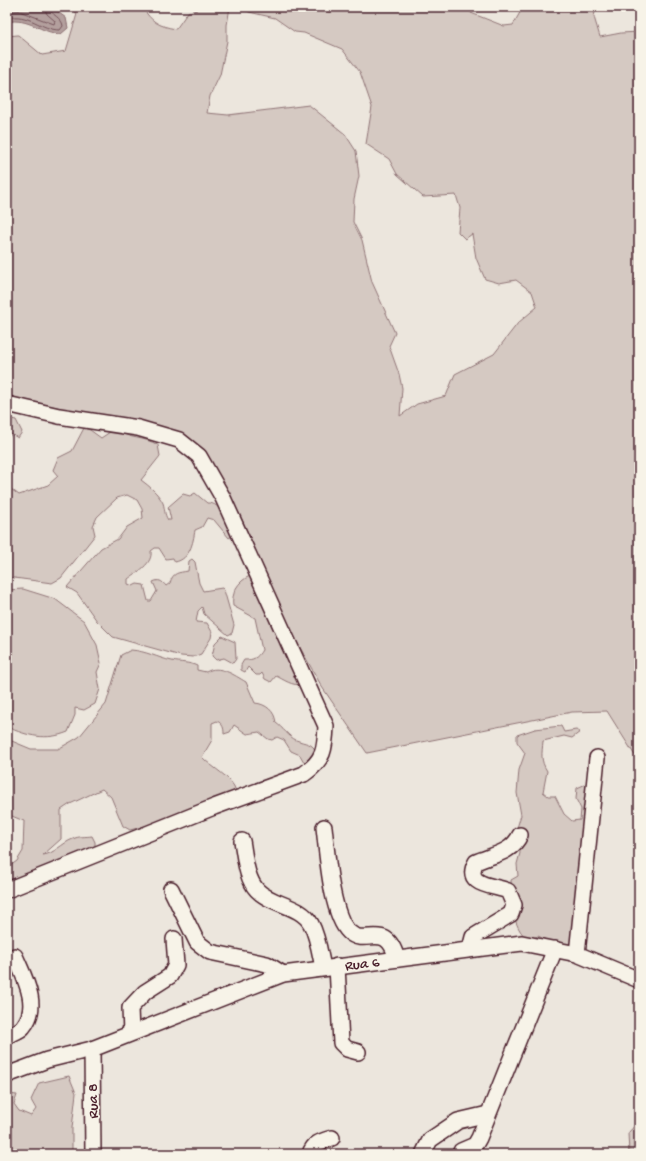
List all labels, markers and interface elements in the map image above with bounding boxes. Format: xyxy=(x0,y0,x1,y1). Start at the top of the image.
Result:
street label: Rua 6 xyxy=(344,954,381,976)
street label: Rua 8 xyxy=(85,1083,103,1119)

